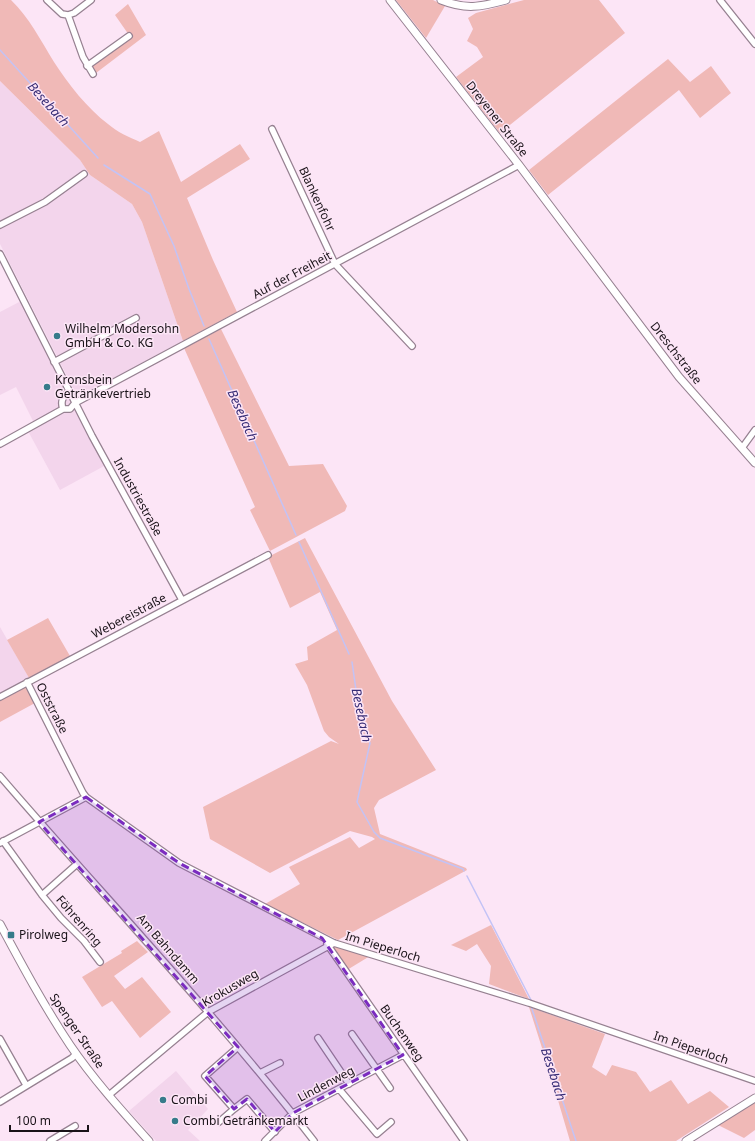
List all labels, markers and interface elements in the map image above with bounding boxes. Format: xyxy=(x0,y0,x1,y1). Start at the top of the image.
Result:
street label: Dreyener Straße xyxy=(462,77,533,160)
water label: Besebach xyxy=(24,78,74,130)
street label: Blankenfohr xyxy=(295,164,340,234)
street label: Auf der Freiheit xyxy=(249,246,335,302)
street label: Dreschstraße xyxy=(647,318,706,388)
place label: Wilhelm Modersohn GmbH & Co. KG xyxy=(65,320,179,351)
marker: Wilhelm Modersohn GmbH & Co. KG xyxy=(52,331,62,341)
place label: Kronsbein Getränkevertrieb xyxy=(55,371,151,402)
marker: Kronsbein Getränkevertrieb xyxy=(42,382,52,392)
water label: Besebach xyxy=(224,386,262,444)
street label: Industriestraße xyxy=(110,455,167,539)
street label: Webereistraße xyxy=(88,589,169,642)
street label: Oststraße xyxy=(32,679,73,736)
water label: Besebach xyxy=(348,686,376,744)
street label: Föhrenring xyxy=(52,891,106,950)
street label: Am Bahndamm xyxy=(133,910,204,987)
place label: Pirolweg xyxy=(19,926,68,943)
street label: Im Pieperloch xyxy=(343,927,423,966)
marker: Pirolweg xyxy=(6,930,16,940)
street label: Krokusweg xyxy=(198,965,261,1011)
street label: Spenger Straße xyxy=(46,990,109,1072)
street label: Buchenweg xyxy=(376,1001,428,1065)
street label: Im Pieperloch xyxy=(651,1027,731,1068)
water label: Besebach xyxy=(537,1045,571,1103)
street label: Lindenweg xyxy=(294,1062,357,1106)
place label: Combi xyxy=(171,1091,208,1108)
marker: Combi xyxy=(158,1095,168,1105)
scale bar xyxy=(10,1107,88,1133)
text: 100 m xyxy=(16,1112,51,1129)
place label: Combi Getränkemarkt xyxy=(183,1112,309,1129)
marker: Combi Getränkemarkt xyxy=(170,1116,180,1126)

